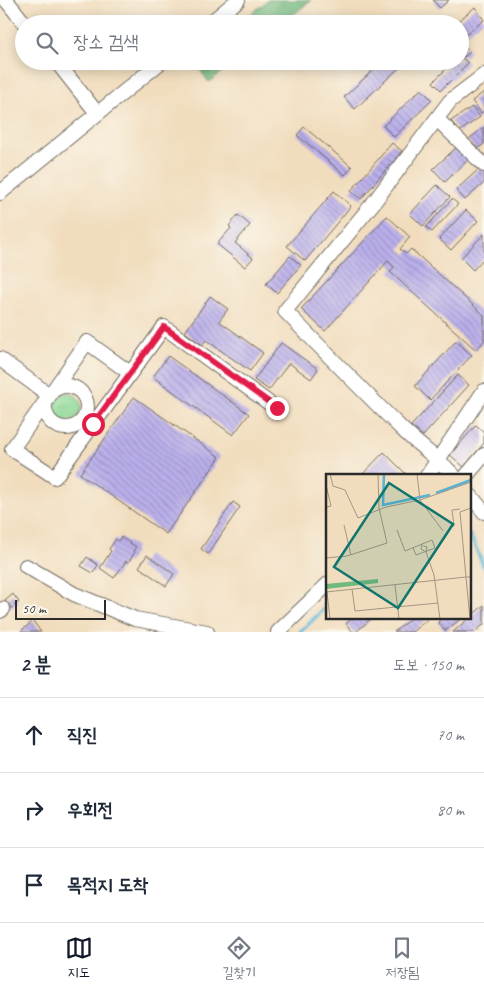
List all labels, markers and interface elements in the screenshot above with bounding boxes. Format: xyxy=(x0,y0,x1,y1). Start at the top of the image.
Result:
search box xyxy=(15,15,469,70)
icon: search xyxy=(33,29,61,57)
text: 장소 검색 xyxy=(73,30,139,54)
route end xyxy=(266,397,289,420)
route start xyxy=(82,413,105,436)
inset map xyxy=(326,474,472,620)
scale bar xyxy=(15,597,106,620)
text: 50 m xyxy=(22,600,46,617)
text: 2 분 xyxy=(20,651,51,677)
text: 도보 · 150 m xyxy=(393,655,464,675)
icon: ahead xyxy=(20,721,48,749)
text: 직진 xyxy=(67,723,98,747)
text: 70 m xyxy=(437,725,464,745)
icon: right xyxy=(20,796,48,824)
text: 우회전 xyxy=(67,798,113,822)
text: 80 m xyxy=(437,800,464,820)
icon: arrive xyxy=(20,871,48,899)
text: 목적지 도착 xyxy=(67,873,148,897)
tab: 지도 xyxy=(65,934,93,982)
tab: 길찾기 xyxy=(222,934,256,982)
tab: 저장됨 xyxy=(385,934,419,982)

